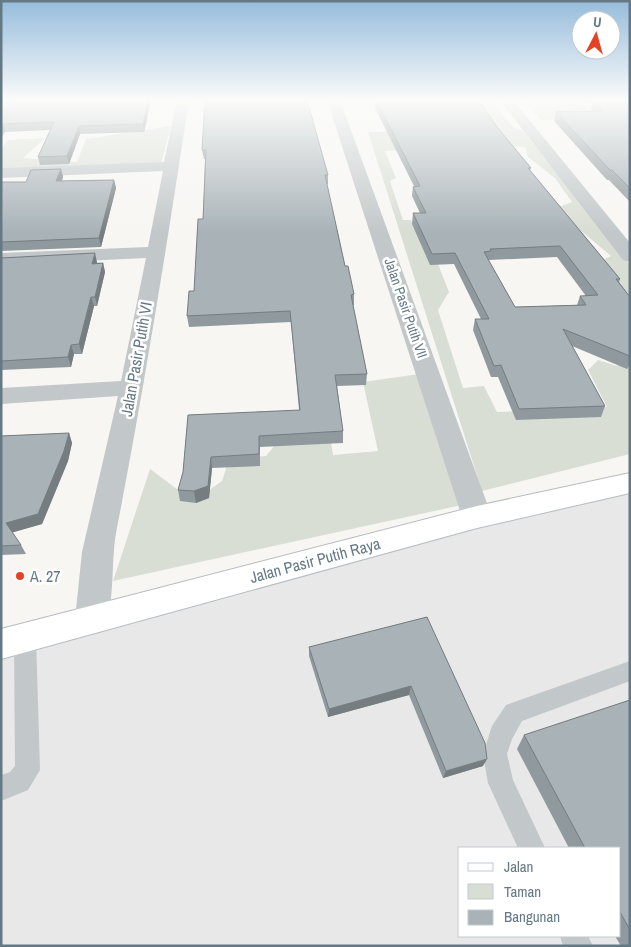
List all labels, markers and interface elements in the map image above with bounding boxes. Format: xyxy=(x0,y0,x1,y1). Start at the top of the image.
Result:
north arrow xyxy=(571,10,621,60)
text: U xyxy=(592,13,602,31)
street label: Jalan Pasir Putih VII xyxy=(380,256,432,360)
street label: Jalan Pasir Putih VI xyxy=(115,300,157,418)
street label: Jalan Pasir Putih Raya xyxy=(247,532,383,588)
place label: A. 27 xyxy=(29,565,61,587)
marker: A. 27 xyxy=(14,570,26,582)
legend xyxy=(458,847,621,937)
text: Jalan xyxy=(504,856,533,877)
text: Taman xyxy=(504,881,541,902)
text: Bangunan xyxy=(504,906,560,927)

